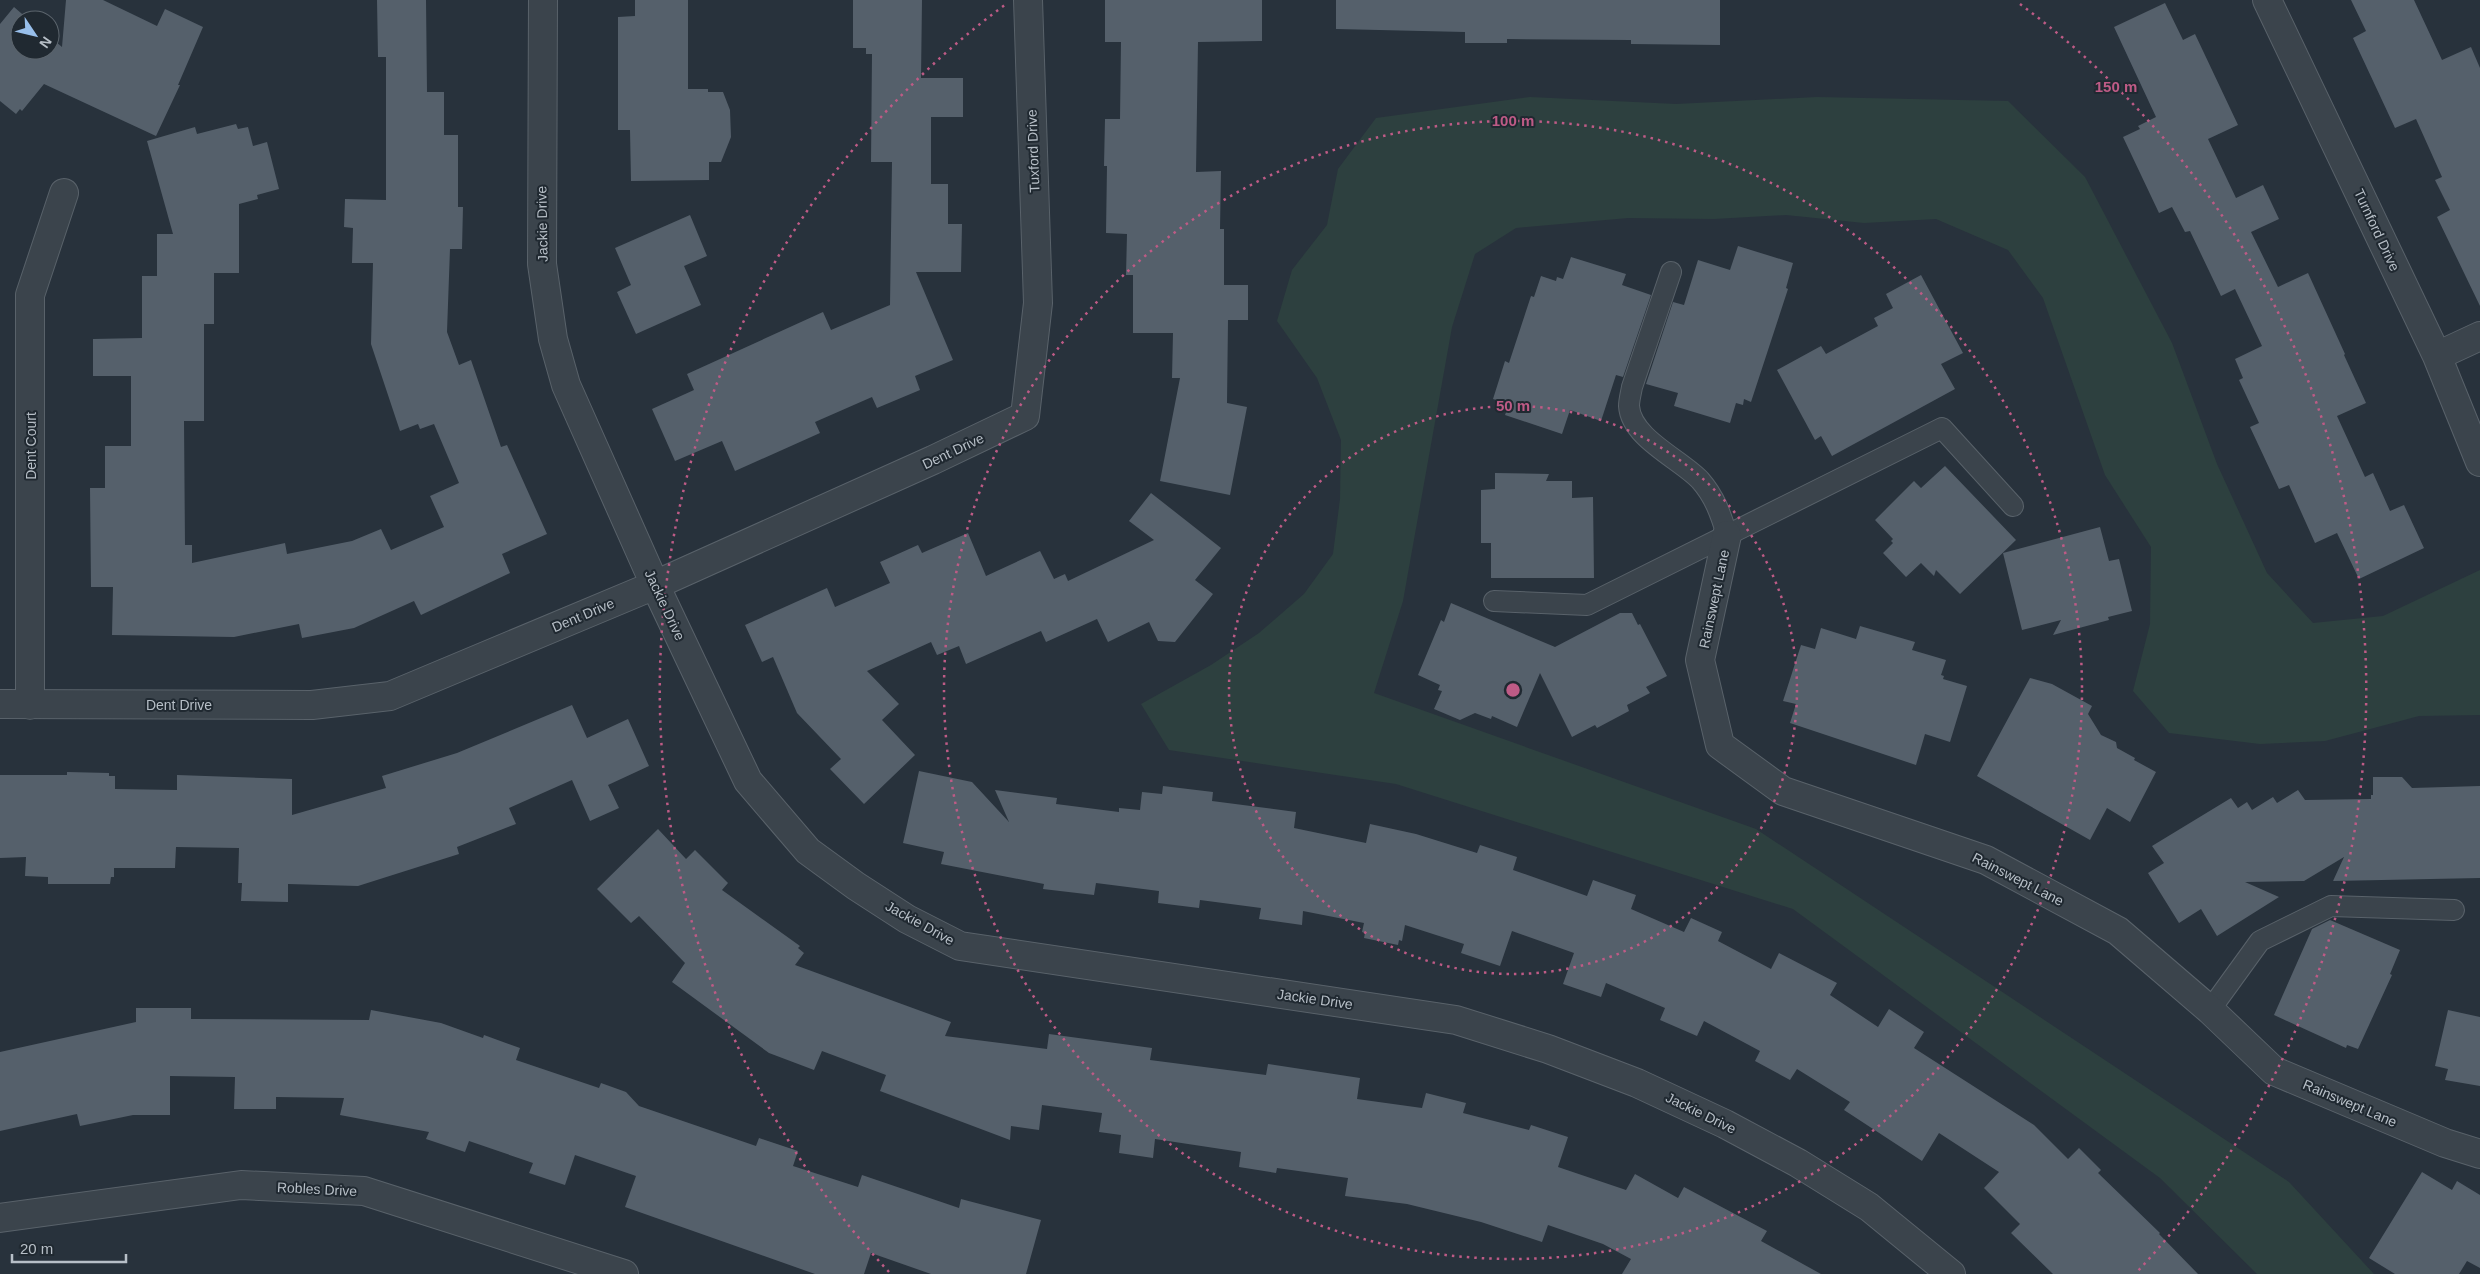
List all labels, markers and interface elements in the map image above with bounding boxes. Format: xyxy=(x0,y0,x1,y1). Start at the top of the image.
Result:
north arrow xyxy=(10,10,60,60)
text: N xyxy=(36,34,55,51)
text: 150 m xyxy=(2095,78,2137,95)
street label: Tuxford Drive xyxy=(1024,109,1042,193)
text: 100 m xyxy=(1492,112,1534,129)
street label: Jackie Drive xyxy=(533,186,551,262)
street label: Turnford Drive xyxy=(2351,186,2403,274)
text: 50 m xyxy=(1496,397,1530,414)
street label: Dent Court xyxy=(23,412,39,480)
street label: Dent Drive xyxy=(920,430,987,472)
street label: Rainswept Lane xyxy=(1696,548,1732,650)
street label: Jackie Drive xyxy=(642,567,688,643)
street label: Dent Drive xyxy=(549,595,617,635)
centre of rings xyxy=(1504,681,1522,699)
street label: Dent Drive xyxy=(146,697,212,713)
street label: Rainswept Lane xyxy=(1970,849,2067,909)
street label: Jackie Drive xyxy=(883,898,957,949)
street label: Jackie Drive xyxy=(1276,986,1354,1012)
street label: Rainswept Lane xyxy=(2301,1076,2400,1130)
street label: Jackie Drive xyxy=(1663,1089,1739,1137)
street label: Robles Drive xyxy=(277,1179,358,1199)
scale bar xyxy=(12,1232,126,1264)
text: 20 m xyxy=(20,1240,53,1257)

